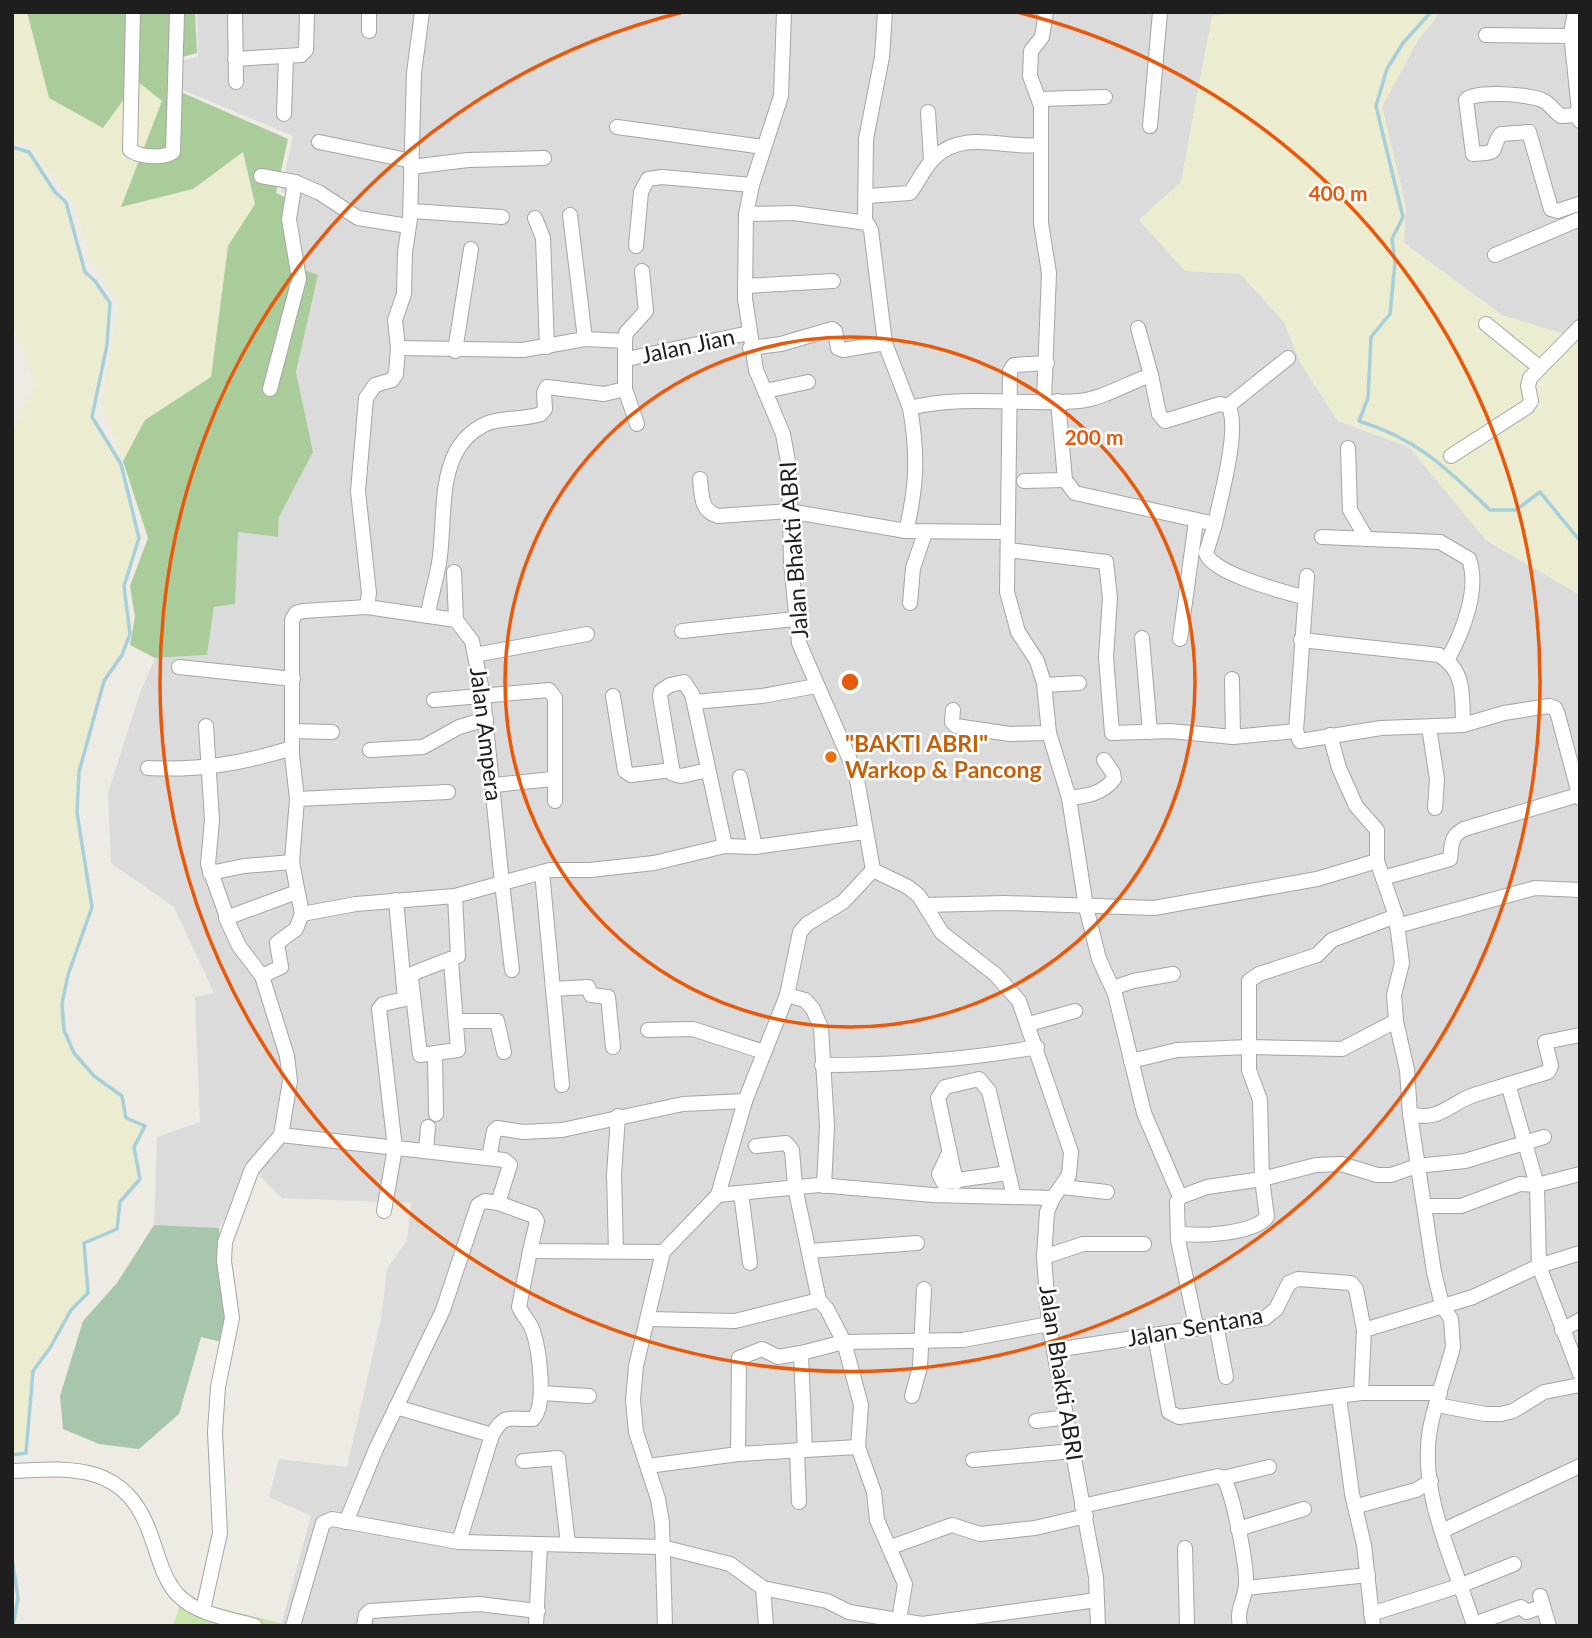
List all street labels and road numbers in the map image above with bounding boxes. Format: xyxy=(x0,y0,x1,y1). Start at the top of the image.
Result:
street label: Jalan Jian xyxy=(638,321,737,369)
street label: Jalan Bhakti ABRI xyxy=(773,461,813,640)
street label: Jalan Ampera xyxy=(465,665,509,802)
street label: Jalan Bhakti ABRI xyxy=(1034,1283,1090,1463)
street label: Jalan Sentana xyxy=(1125,1300,1265,1352)

